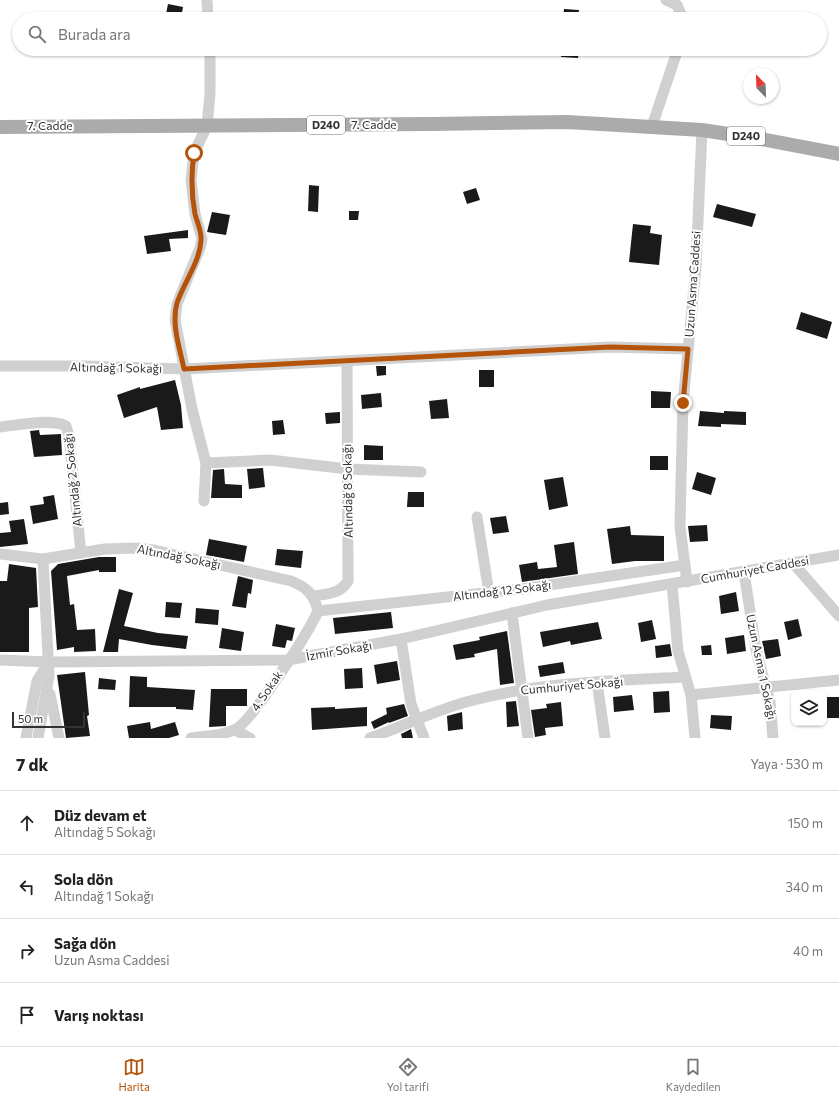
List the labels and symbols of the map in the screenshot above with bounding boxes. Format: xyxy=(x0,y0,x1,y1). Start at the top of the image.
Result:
north arrow xyxy=(743,68,779,104)
road number: D240 xyxy=(307,116,345,134)
street label: 7. Cadde xyxy=(351,117,397,131)
street label: 7. Cadde xyxy=(27,118,73,132)
road number: D240 xyxy=(727,127,765,145)
route start xyxy=(185,144,203,162)
street label: Uzun Asma Caddesi xyxy=(681,230,703,338)
street label: Altındağ 1 Sokağı xyxy=(70,359,162,375)
route end xyxy=(674,394,692,412)
street label: Altındağ 2 Sokağı xyxy=(60,433,84,527)
street label: Altındağ 8 Sokağı xyxy=(339,444,355,538)
street label: Altındağ Sokağı xyxy=(136,541,222,571)
street label: Cumhuriyet Caddesi xyxy=(700,553,810,585)
street label: Altındağ 12 Sokağı xyxy=(452,577,552,603)
street label: Uzun Asma 1 Sokağı xyxy=(744,613,780,721)
street label: İzmir Sokağı xyxy=(305,637,373,663)
street label: 4. Sokak xyxy=(248,667,285,713)
street label: Cumhuriyet Sokağı xyxy=(520,674,624,696)
scale bar xyxy=(12,710,85,729)

